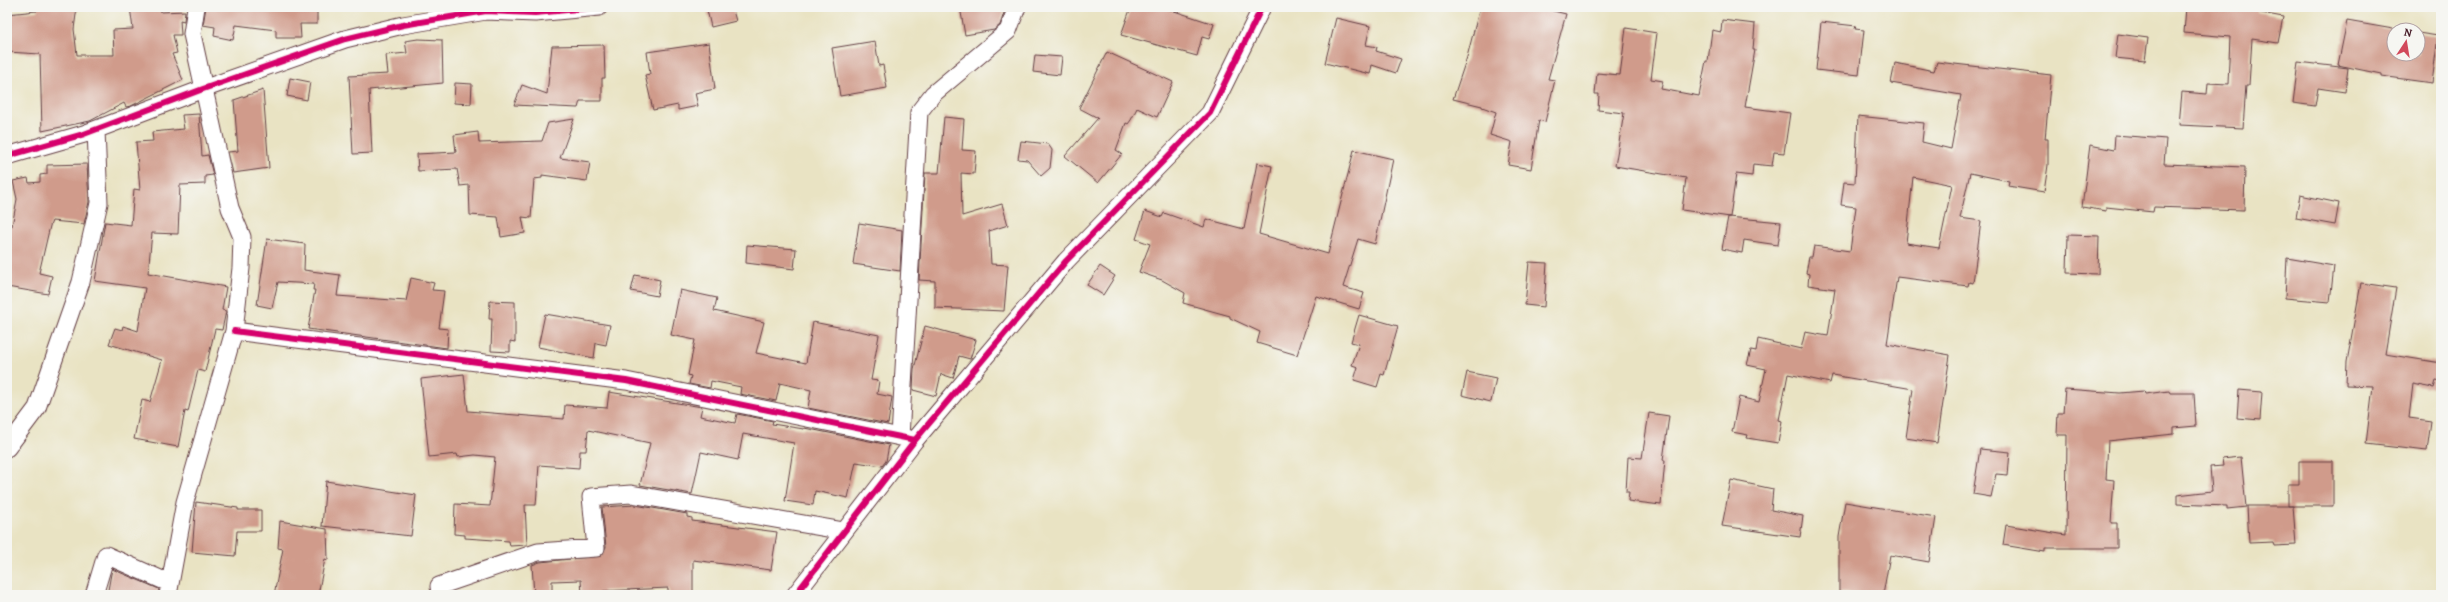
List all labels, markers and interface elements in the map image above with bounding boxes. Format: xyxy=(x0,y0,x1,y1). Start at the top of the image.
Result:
north arrow xyxy=(2386,22,2426,62)
text: N xyxy=(2402,25,2413,41)

